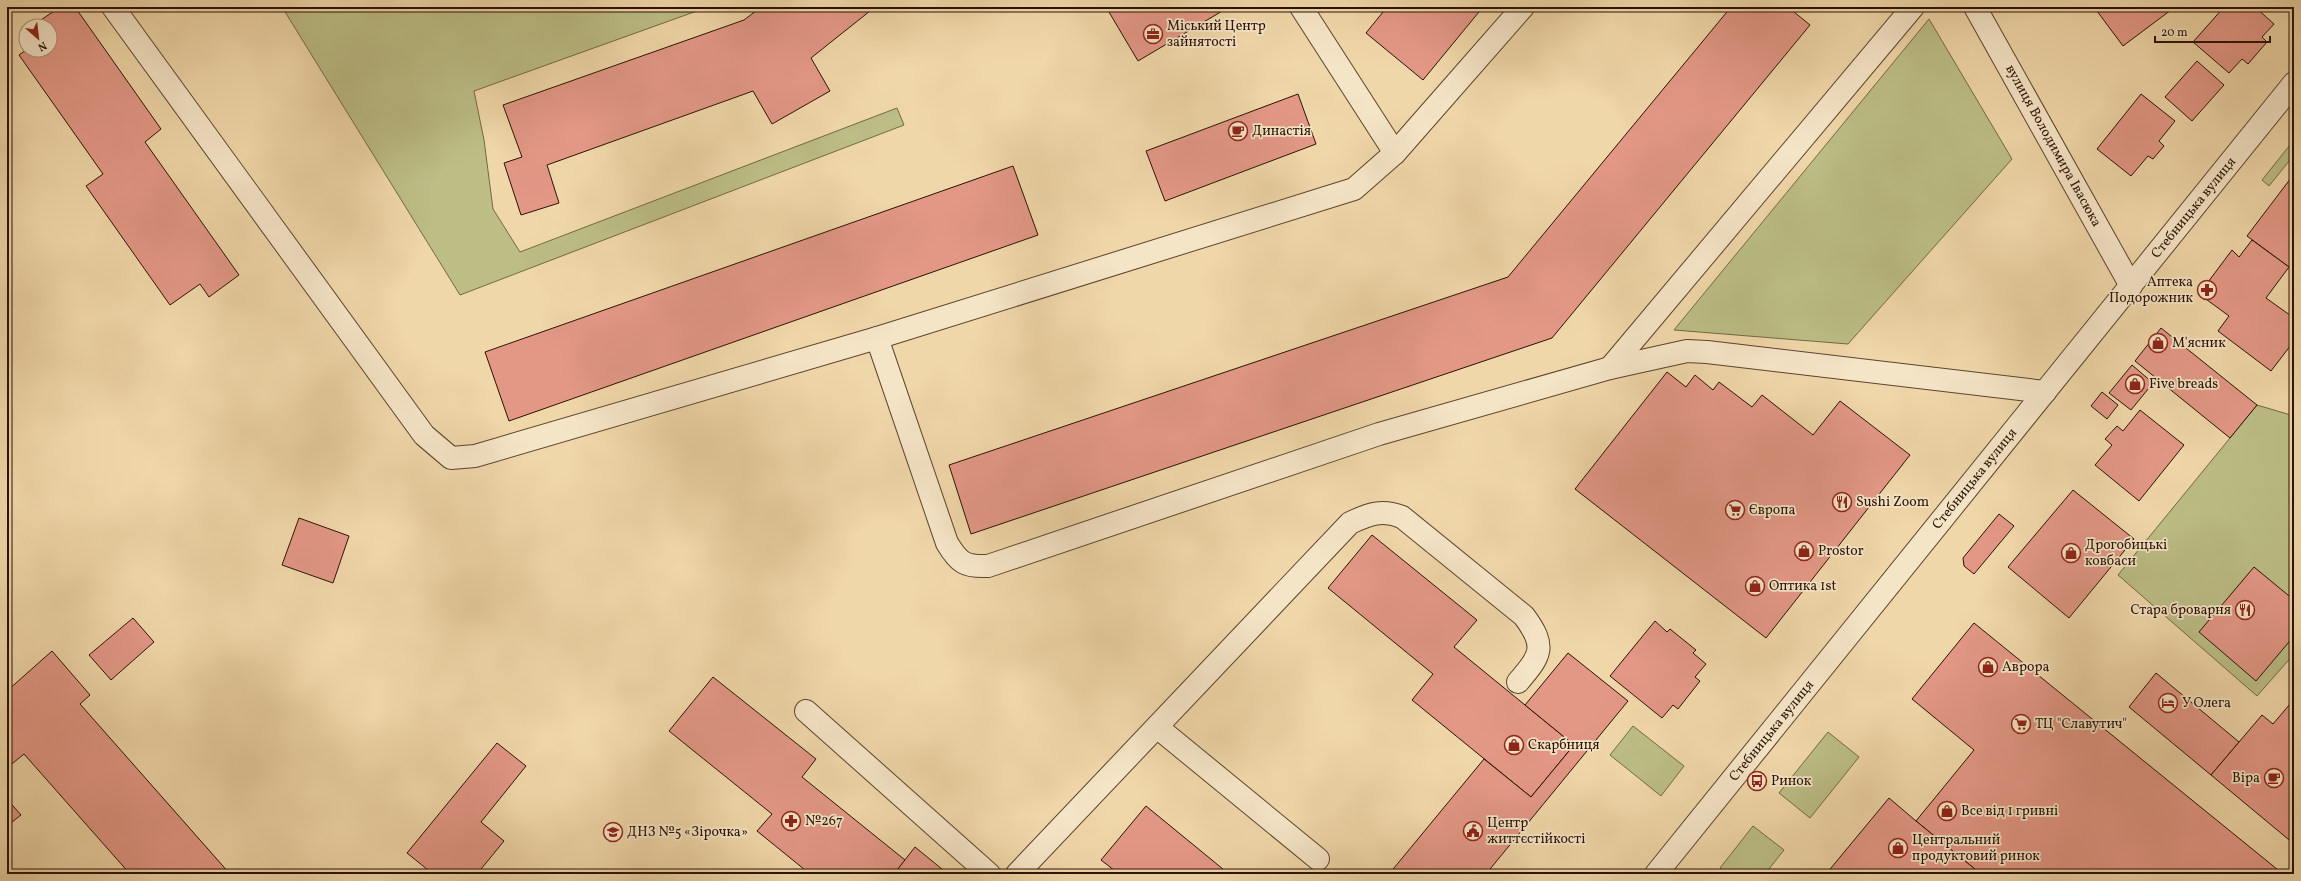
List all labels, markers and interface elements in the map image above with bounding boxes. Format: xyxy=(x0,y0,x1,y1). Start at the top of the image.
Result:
place label: Міський Центр зайнятості xyxy=(1167,17,1266,52)
north arrow xyxy=(18,18,58,58)
scale bar xyxy=(2155,18,2270,44)
office icon: Міський Центр зайнятості xyxy=(1142,23,1164,45)
text: 20 m xyxy=(2161,25,2188,41)
text: N xyxy=(35,37,49,54)
street label: вулиця Володимира Івасюка xyxy=(2000,62,2106,230)
cafe icon: Династія xyxy=(1227,120,1249,142)
place label: Династія xyxy=(1252,122,1311,141)
street label: Стебницька вулиця xyxy=(2147,153,2241,263)
place label: Аптека Подорожник xyxy=(2109,273,2194,308)
pharmacy icon: Аптека Подорожник xyxy=(2196,279,2218,301)
shop icon: М'ясник xyxy=(2147,332,2169,354)
place label: М'ясник xyxy=(2172,334,2226,353)
shop icon: Five breads xyxy=(2124,373,2146,395)
place label: Five breads xyxy=(2149,375,2218,394)
street label: Стебницька вулиця xyxy=(1928,424,2022,534)
restaurant icon: Sushi Zoom xyxy=(1831,491,1853,513)
place label: Sushi Zoom xyxy=(1856,493,1929,512)
supermarket icon: Європа xyxy=(1724,499,1746,521)
place label: Європа xyxy=(1749,501,1795,520)
place label: Дрогобицькі ковбаси xyxy=(2085,536,2167,571)
shop icon: Prostor xyxy=(1793,540,1815,562)
place label: Prostor xyxy=(1818,542,1864,561)
shop icon: Дрогобицькі ковбаси xyxy=(2060,542,2082,564)
shop icon: Оптика 1st xyxy=(1744,575,1766,597)
place label: Оптика 1st xyxy=(1769,577,1837,596)
restaurant icon: Стара броварня xyxy=(2234,599,2256,621)
place label: Стара броварня xyxy=(2131,601,2231,620)
shop icon: Аврора xyxy=(1977,656,1999,678)
place label: Аврора xyxy=(2002,658,2049,677)
street label: Стебницька вулиця xyxy=(1725,676,1819,786)
hotel icon: У Олега xyxy=(2157,692,2179,714)
place label: У Олега xyxy=(2182,694,2231,713)
supermarket icon: ТЦ "Славутич" xyxy=(2010,713,2032,735)
place label: ТЦ "Славутич" xyxy=(2035,715,2127,734)
shop icon: Скарбниця xyxy=(1503,734,1525,756)
place label: Скарбниця xyxy=(1528,736,1600,755)
cafe icon: Віра xyxy=(2263,767,2285,789)
place label: Віра xyxy=(2232,769,2260,788)
bus stop icon: Ринок xyxy=(1746,770,1768,792)
place label: Ринок xyxy=(1771,772,1812,791)
shop icon: Все від 1 гривні xyxy=(1936,800,1958,822)
place label: Все від 1 гривні xyxy=(1961,802,2058,821)
pharmacy icon: №267 xyxy=(780,810,802,832)
place label: №267 xyxy=(805,812,843,831)
place label: Центр життєстійкості xyxy=(1487,814,1585,849)
public building icon: Центр життєстійкості xyxy=(1462,820,1484,842)
school or university icon: ДНЗ №5 «Зірочка» xyxy=(602,821,624,843)
place label: ДНЗ №5 «Зірочка» xyxy=(627,823,748,842)
place label: Центральний продуктовий ринок xyxy=(1912,831,2040,866)
shop icon: Центральний продуктовий ринок xyxy=(1887,837,1909,859)

